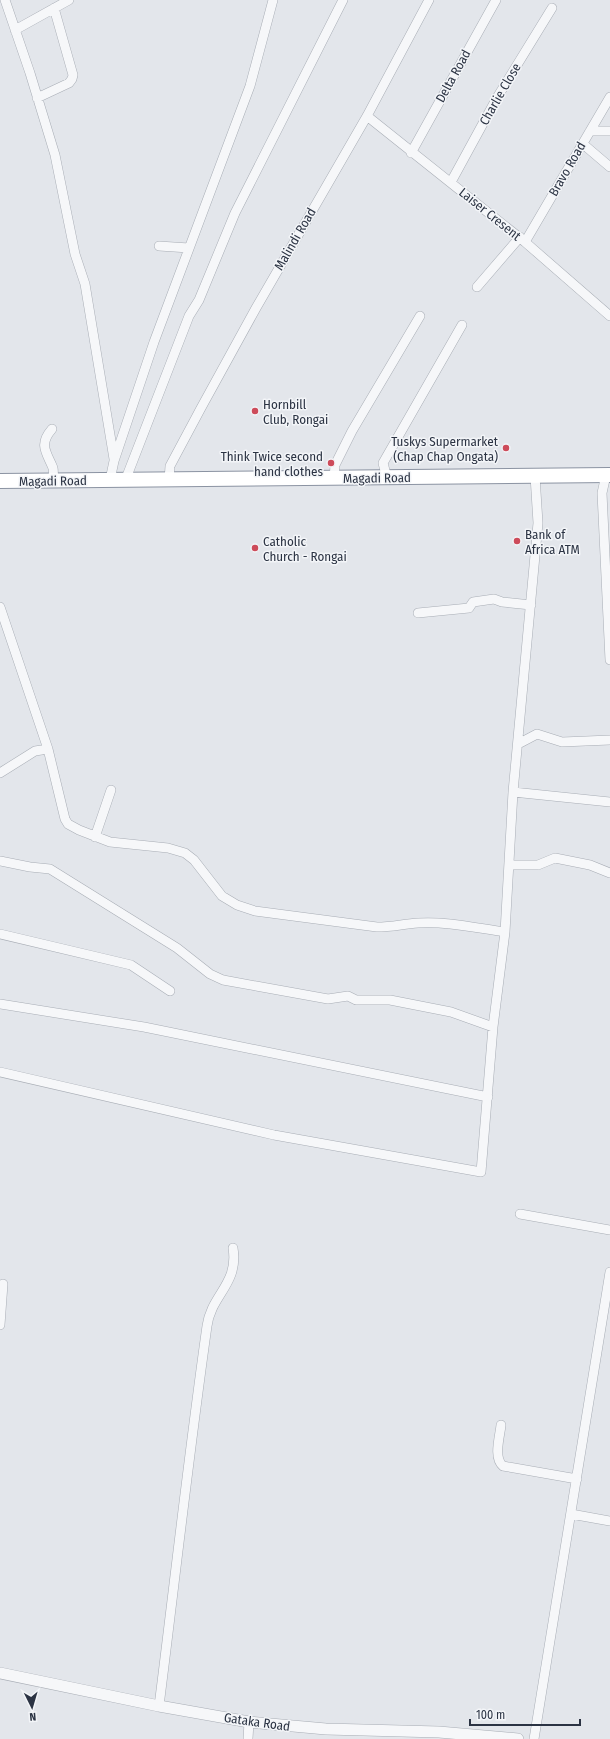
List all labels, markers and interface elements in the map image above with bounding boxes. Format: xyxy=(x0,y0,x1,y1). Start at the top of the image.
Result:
street label: Delta Road xyxy=(432,47,474,105)
street label: Charlie Close xyxy=(476,60,524,128)
street label: Bravo Road xyxy=(546,139,588,199)
street label: Laiser Cresent xyxy=(456,185,524,244)
street label: Malindi Road xyxy=(271,205,319,273)
place label: Hornbill Club, Rongai xyxy=(263,397,328,427)
marker: Hornbill Club, Rongai xyxy=(250,406,260,416)
place label: Tuskys Supermarket (Chap Chap Ongata) xyxy=(391,434,499,464)
marker: Tuskys Supermarket (Chap Chap Ongata) xyxy=(501,443,511,453)
place label: Think Twice second hand clothes xyxy=(221,449,323,479)
marker: Think Twice second hand clothes xyxy=(326,458,336,468)
street label: Magadi Road xyxy=(343,470,411,486)
street label: Magadi Road xyxy=(19,473,87,489)
place label: Bank of Africa ATM xyxy=(525,527,580,557)
place label: Catholic Church - Rongai xyxy=(263,534,347,564)
marker: Bank of Africa ATM xyxy=(512,536,522,546)
marker: Catholic Church - Rongai xyxy=(250,543,260,553)
north arrow xyxy=(12,1687,52,1727)
scale bar xyxy=(470,1701,580,1727)
text: 100 m xyxy=(476,1708,505,1722)
text: N xyxy=(29,1710,37,1723)
street label: Gataka Road xyxy=(223,1710,291,1734)

